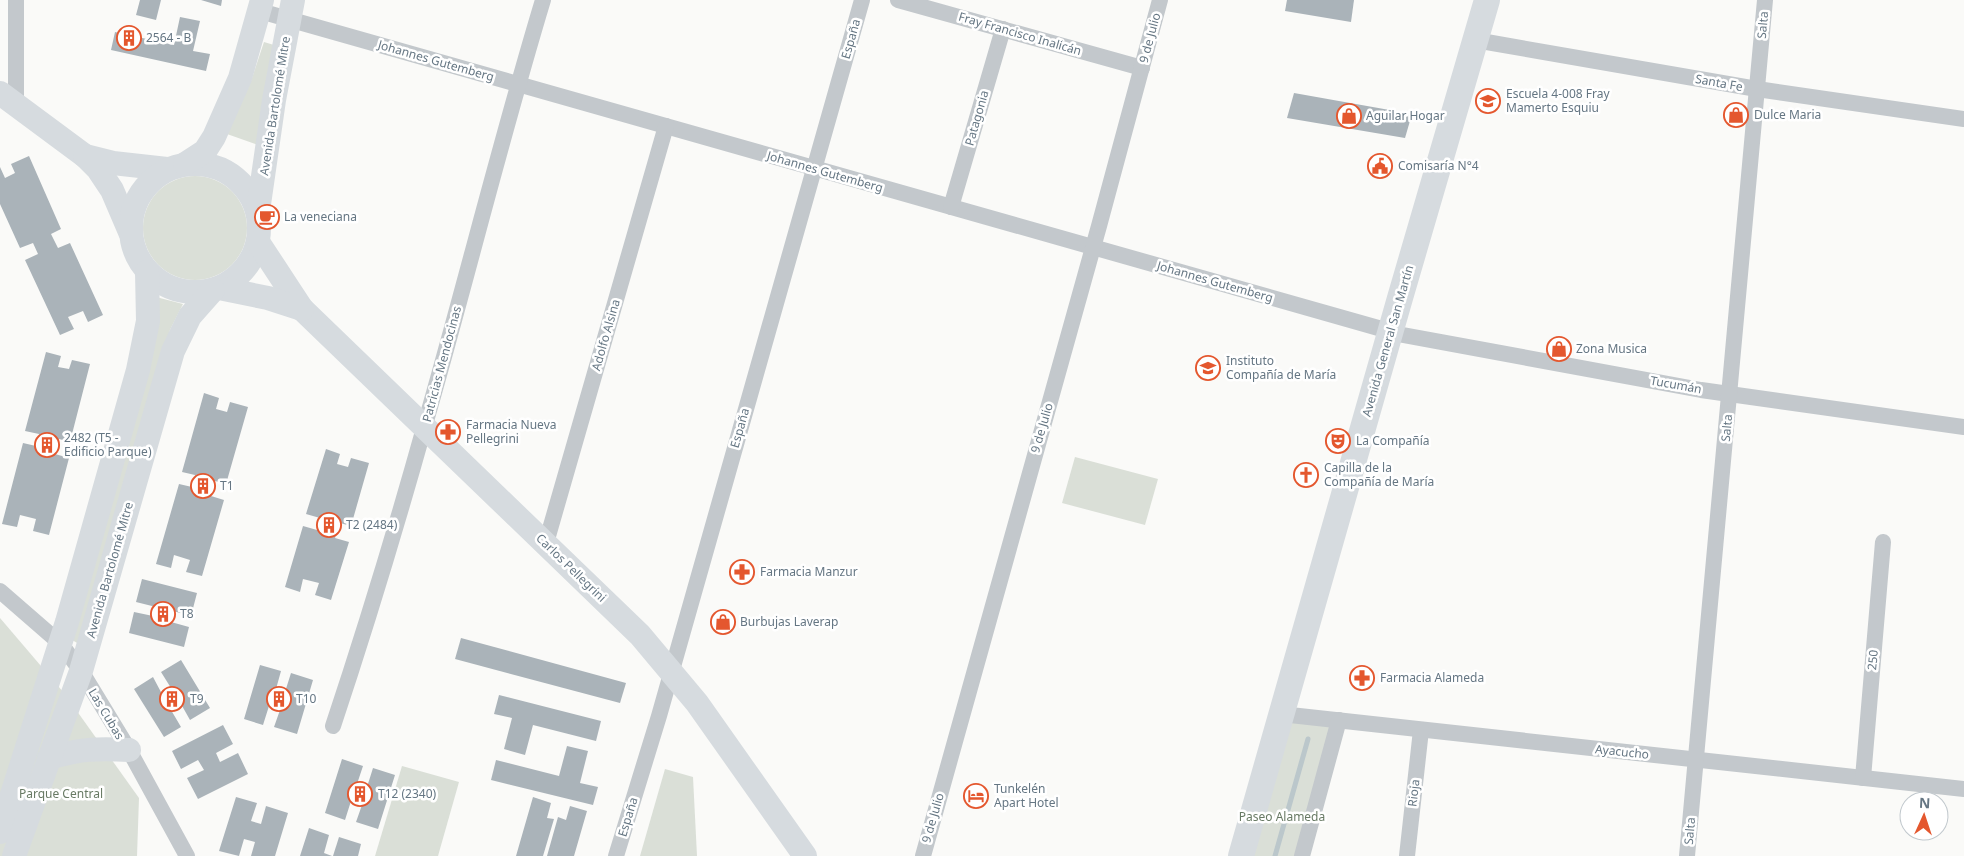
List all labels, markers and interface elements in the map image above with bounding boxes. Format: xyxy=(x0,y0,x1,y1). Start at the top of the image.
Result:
street label: Fray Francisco Inalicán xyxy=(957,8,1084,59)
street label: 9 de Julio xyxy=(1135,11,1164,65)
street label: Salta xyxy=(1753,11,1772,39)
street label: España xyxy=(837,17,864,61)
building icon: 2564 - B xyxy=(116,25,142,51)
place label: 2564 - B xyxy=(146,29,192,46)
street label: Avenida Bartolomé Mitre xyxy=(255,35,294,177)
street label: Johannes Gutemberg xyxy=(375,36,496,85)
street label: Santa Fe xyxy=(1694,70,1744,95)
place label: Escuela 4-008 Fray Mamerto Esquiu xyxy=(1506,85,1610,116)
street label: Patagonia xyxy=(960,88,993,148)
school or university icon: Escuela 4-008 Fray Mamerto Esquiu xyxy=(1475,88,1501,114)
shop icon: Dulce Maria xyxy=(1723,102,1749,128)
shop icon: Aguilar Hogar xyxy=(1336,103,1362,129)
place label: Dulce Maria xyxy=(1754,106,1821,123)
place label: Aguilar Hogar xyxy=(1366,107,1445,124)
street label: Johannes Gutemberg xyxy=(764,147,885,196)
public building icon: Comisaría N°4 xyxy=(1367,153,1393,179)
place label: Comisaría N°4 xyxy=(1398,157,1479,174)
cafe icon: La veneciana xyxy=(254,204,280,230)
place label: La veneciana xyxy=(284,208,357,225)
street label: Johannes Gutemberg xyxy=(1154,257,1275,306)
street label: Avenida General San Martín xyxy=(1358,263,1417,419)
street label: Adolfo Alsina xyxy=(587,297,624,373)
street label: Patricias Mendocinas xyxy=(418,304,465,424)
shop icon: Zona Musica xyxy=(1546,336,1572,362)
place label: Zona Musica xyxy=(1576,340,1647,357)
place label: Instituto Compañía de María xyxy=(1226,352,1336,383)
school or university icon: Instituto Compañía de María xyxy=(1195,355,1221,381)
street label: Tucumán xyxy=(1649,372,1703,397)
street label: 9 de Julio xyxy=(1026,401,1057,455)
street label: España xyxy=(726,406,753,450)
street label: Salta xyxy=(1717,414,1736,442)
place label: Farmacia Nueva Pellegrini xyxy=(466,416,556,447)
pharmacy icon: Farmacia Nueva Pellegrini xyxy=(435,419,461,445)
theatre icon: La Compañía xyxy=(1325,428,1351,454)
place label: 2482 (T5 - Edificio Parque) xyxy=(64,429,152,460)
building icon: 2482 (T5 - Edificio Parque) xyxy=(34,432,60,458)
place label: La Compañía xyxy=(1356,432,1430,449)
place label: Capilla de la Compañía de María xyxy=(1324,459,1434,490)
church icon: Capilla de la Compañía de María xyxy=(1293,462,1319,488)
building icon: T1 xyxy=(190,473,216,499)
place label: T1 xyxy=(220,477,234,494)
street label: Avenida Bartolomé Mitre xyxy=(82,500,137,640)
building icon: T2 (2484) xyxy=(316,512,342,538)
place label: T2 (2484) xyxy=(346,516,398,533)
street label: Carlos Pellegrini xyxy=(533,530,610,606)
pharmacy icon: Farmacia Manzur xyxy=(729,559,755,585)
place label: Farmacia Manzur xyxy=(760,563,858,580)
building icon: T8 xyxy=(150,601,176,627)
place label: T8 xyxy=(180,605,194,622)
shop icon: Burbujas Laverap xyxy=(710,609,736,635)
place label: Burbujas Laverap xyxy=(740,613,838,630)
street label: 250 xyxy=(1863,649,1882,671)
pharmacy icon: Farmacia Alameda xyxy=(1349,665,1375,691)
place label: Farmacia Alameda xyxy=(1380,669,1484,686)
street label: Las Cubas xyxy=(85,685,128,743)
building icon: T9 xyxy=(159,686,185,712)
building icon: T10 xyxy=(266,686,292,712)
place label: T9 xyxy=(190,690,204,707)
place label: T10 xyxy=(296,690,317,707)
street label: Ayacucho xyxy=(1594,740,1650,763)
street label: Rioja xyxy=(1403,778,1424,808)
place label: Tunkelén Apart Hotel xyxy=(994,780,1059,811)
building icon: T12 (2340) xyxy=(347,781,373,807)
hotel icon: Tunkelén Apart Hotel xyxy=(963,783,989,809)
park label: Parque Central xyxy=(19,785,103,802)
place label: T12 (2340) xyxy=(378,785,437,802)
street label: 9 de Julio xyxy=(917,791,948,845)
north arrow xyxy=(1899,791,1949,841)
text: N xyxy=(1919,793,1931,812)
street label: España xyxy=(613,795,642,839)
park label: Paseo Alameda xyxy=(1239,808,1325,825)
street label: Salta xyxy=(1680,817,1699,845)

